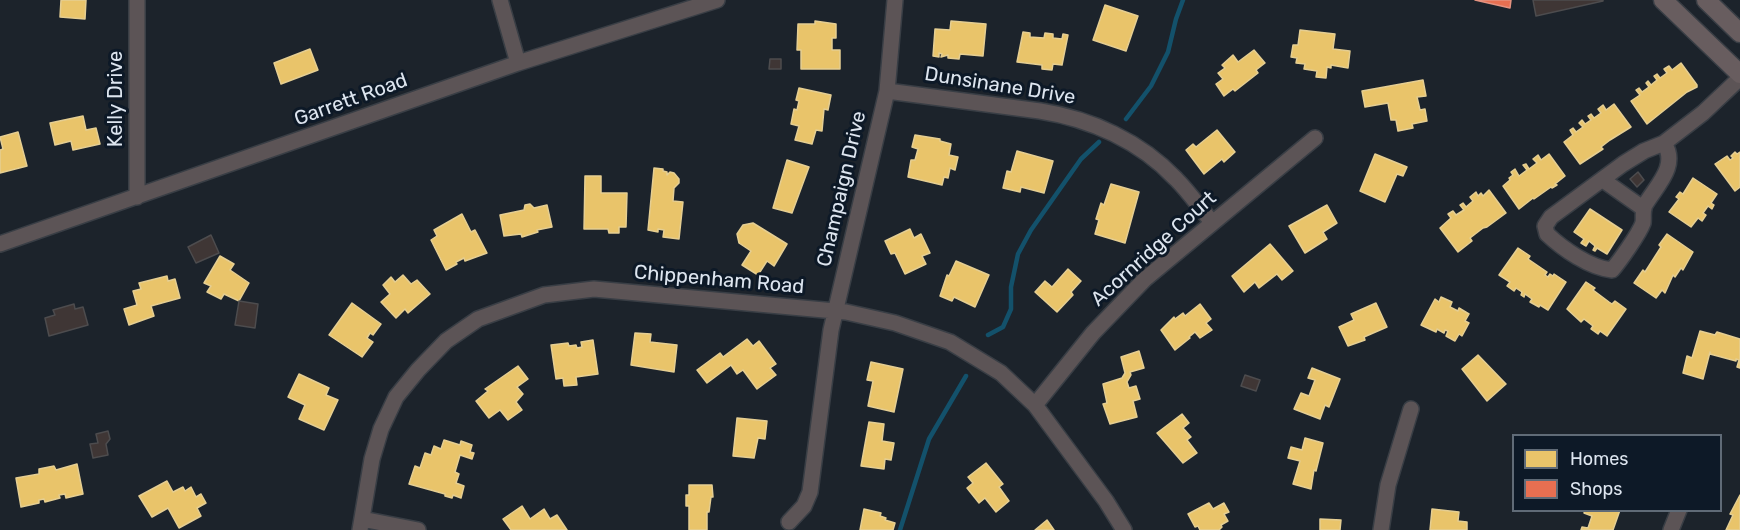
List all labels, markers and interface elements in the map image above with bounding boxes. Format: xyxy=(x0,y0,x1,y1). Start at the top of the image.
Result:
street label: Kelly Drive xyxy=(104,51,128,147)
street label: Dunsinane Drive xyxy=(923,62,1077,110)
street label: Garrett Road xyxy=(291,68,411,132)
street label: Champaign Drive xyxy=(812,109,872,269)
street label: Acornridge Court xyxy=(1086,186,1222,312)
street label: Chippenham Road xyxy=(633,261,805,299)
legend xyxy=(1512,434,1722,512)
text: Homes xyxy=(1570,448,1628,470)
text: Shops xyxy=(1570,478,1622,500)

